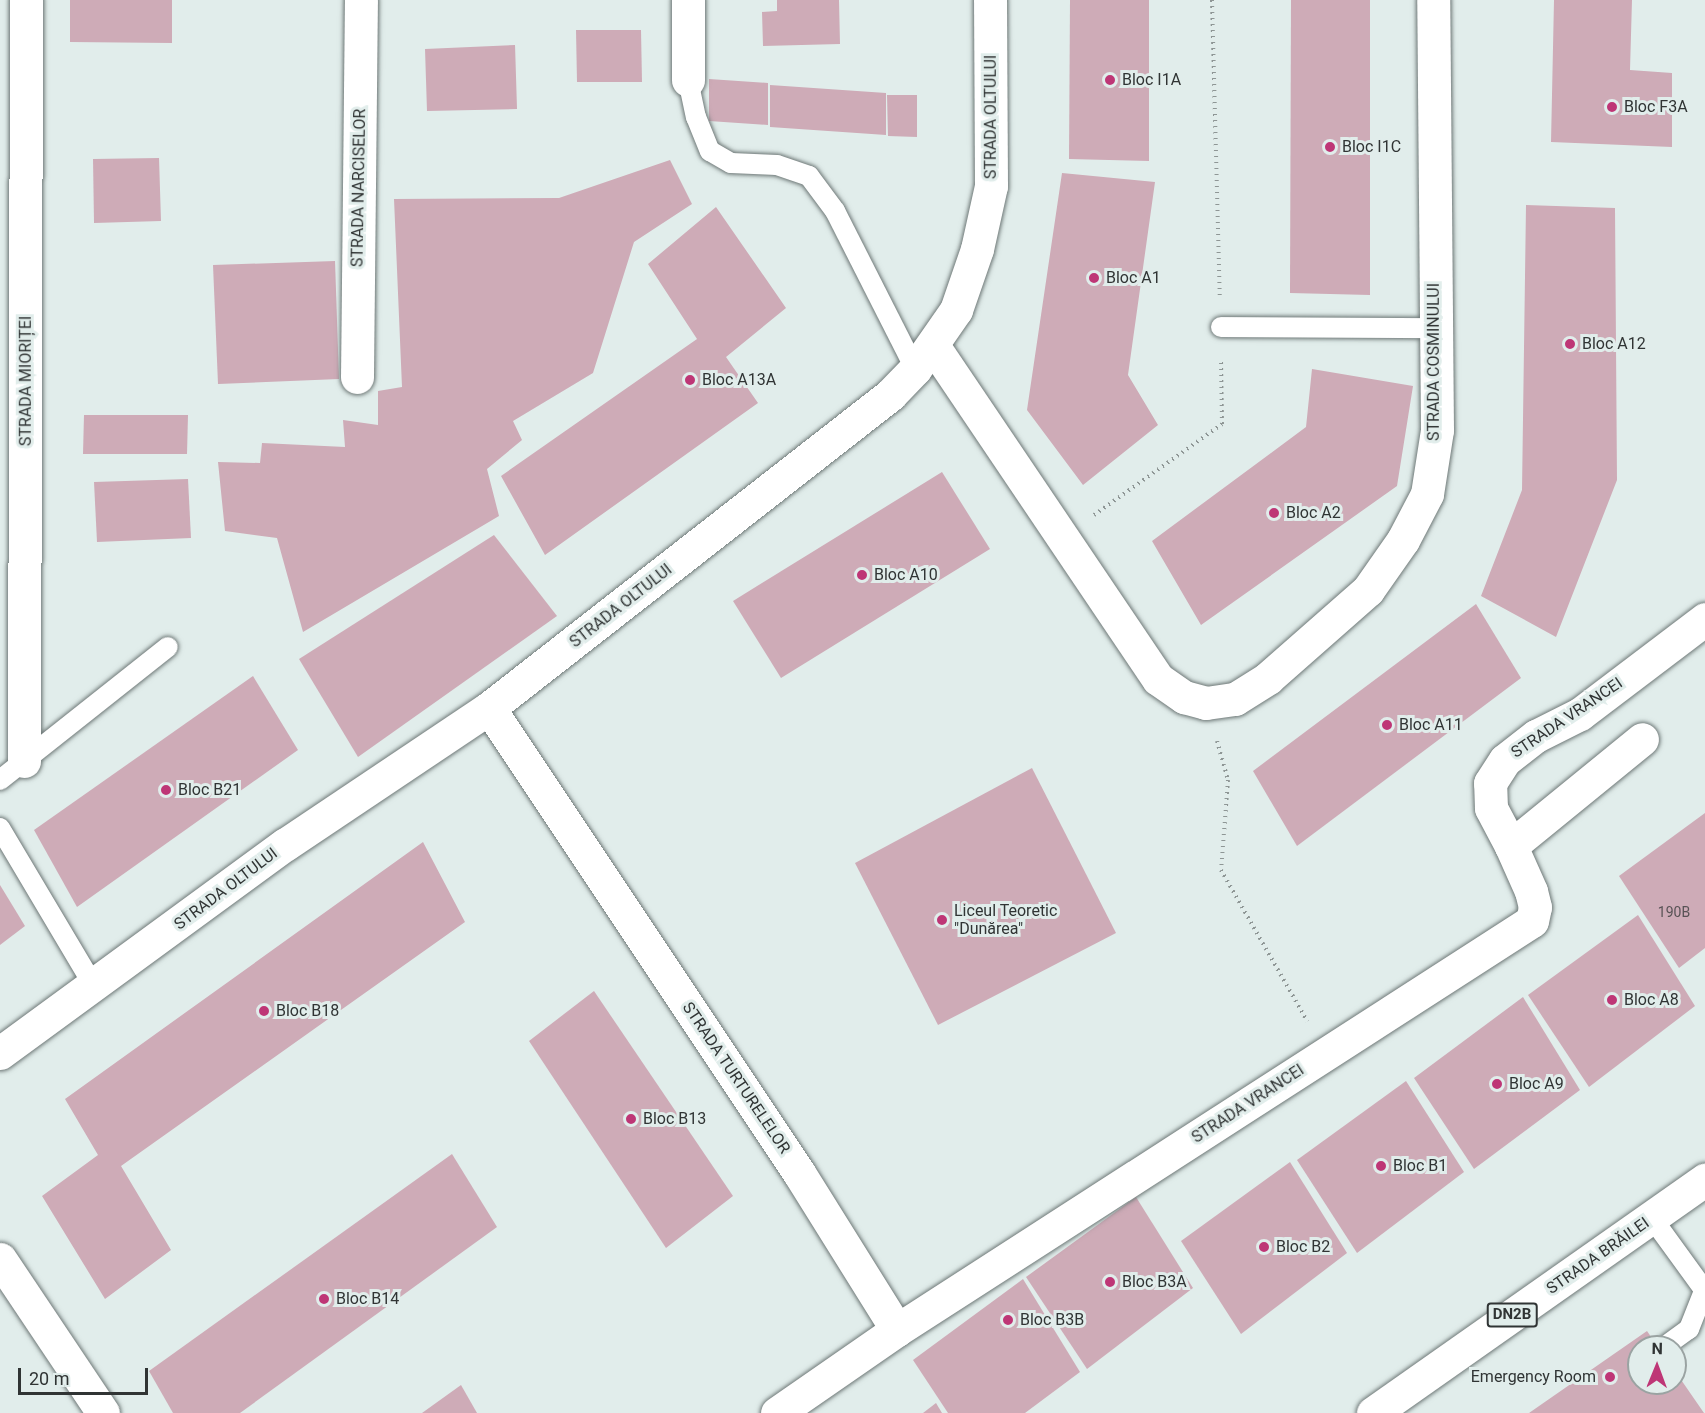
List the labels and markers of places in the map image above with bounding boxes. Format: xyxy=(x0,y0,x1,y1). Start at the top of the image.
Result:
place label: Bloc I1A xyxy=(1122,70,1181,90)
marker: Bloc I1A xyxy=(1103,73,1117,87)
place label: Bloc F3A xyxy=(1624,97,1688,117)
marker: Bloc F3A xyxy=(1605,100,1619,114)
place label: Bloc I1C xyxy=(1342,137,1401,157)
marker: Bloc I1C xyxy=(1323,140,1337,154)
place label: Bloc A1 xyxy=(1106,268,1161,288)
marker: Bloc A1 xyxy=(1087,271,1101,285)
place label: Bloc A12 xyxy=(1582,334,1646,354)
marker: Bloc A12 xyxy=(1563,337,1577,351)
place label: Bloc A13A xyxy=(702,370,776,390)
marker: Bloc A13A xyxy=(683,373,697,387)
place label: Bloc A2 xyxy=(1286,503,1341,523)
marker: Bloc A2 xyxy=(1267,506,1281,520)
place label: Bloc A10 xyxy=(874,565,938,585)
marker: Bloc A10 xyxy=(855,568,869,582)
place label: Bloc A11 xyxy=(1399,715,1463,735)
marker: Bloc A11 xyxy=(1380,718,1394,732)
place label: Bloc B21 xyxy=(178,780,241,800)
marker: Bloc B21 xyxy=(159,783,173,797)
place label: Liceul Teoretic "Dunărea" xyxy=(954,901,1058,939)
marker: Liceul Teoretic "Dunărea" xyxy=(935,913,949,927)
place label: Bloc A8 xyxy=(1624,990,1679,1010)
marker: Bloc A8 xyxy=(1605,993,1619,1007)
place label: Bloc B18 xyxy=(276,1001,339,1021)
marker: Bloc B18 xyxy=(257,1004,271,1018)
place label: Bloc A9 xyxy=(1509,1074,1564,1094)
marker: Bloc A9 xyxy=(1490,1077,1504,1091)
place label: Bloc B13 xyxy=(643,1109,706,1129)
marker: Bloc B13 xyxy=(624,1112,638,1126)
place label: Bloc B1 xyxy=(1393,1156,1447,1176)
marker: Bloc B1 xyxy=(1374,1159,1388,1173)
place label: Bloc B2 xyxy=(1276,1237,1330,1257)
marker: Bloc B2 xyxy=(1257,1240,1271,1254)
place label: Bloc B3A xyxy=(1122,1272,1187,1292)
marker: Bloc B3A xyxy=(1103,1275,1117,1289)
place label: Bloc B14 xyxy=(336,1289,399,1309)
marker: Bloc B14 xyxy=(317,1292,331,1306)
place label: Bloc B3B xyxy=(1020,1310,1084,1330)
marker: Bloc B3B xyxy=(1001,1313,1015,1327)
place label: Emergency Room xyxy=(1471,1367,1596,1387)
marker: Emergency Room xyxy=(1601,1368,1619,1386)

